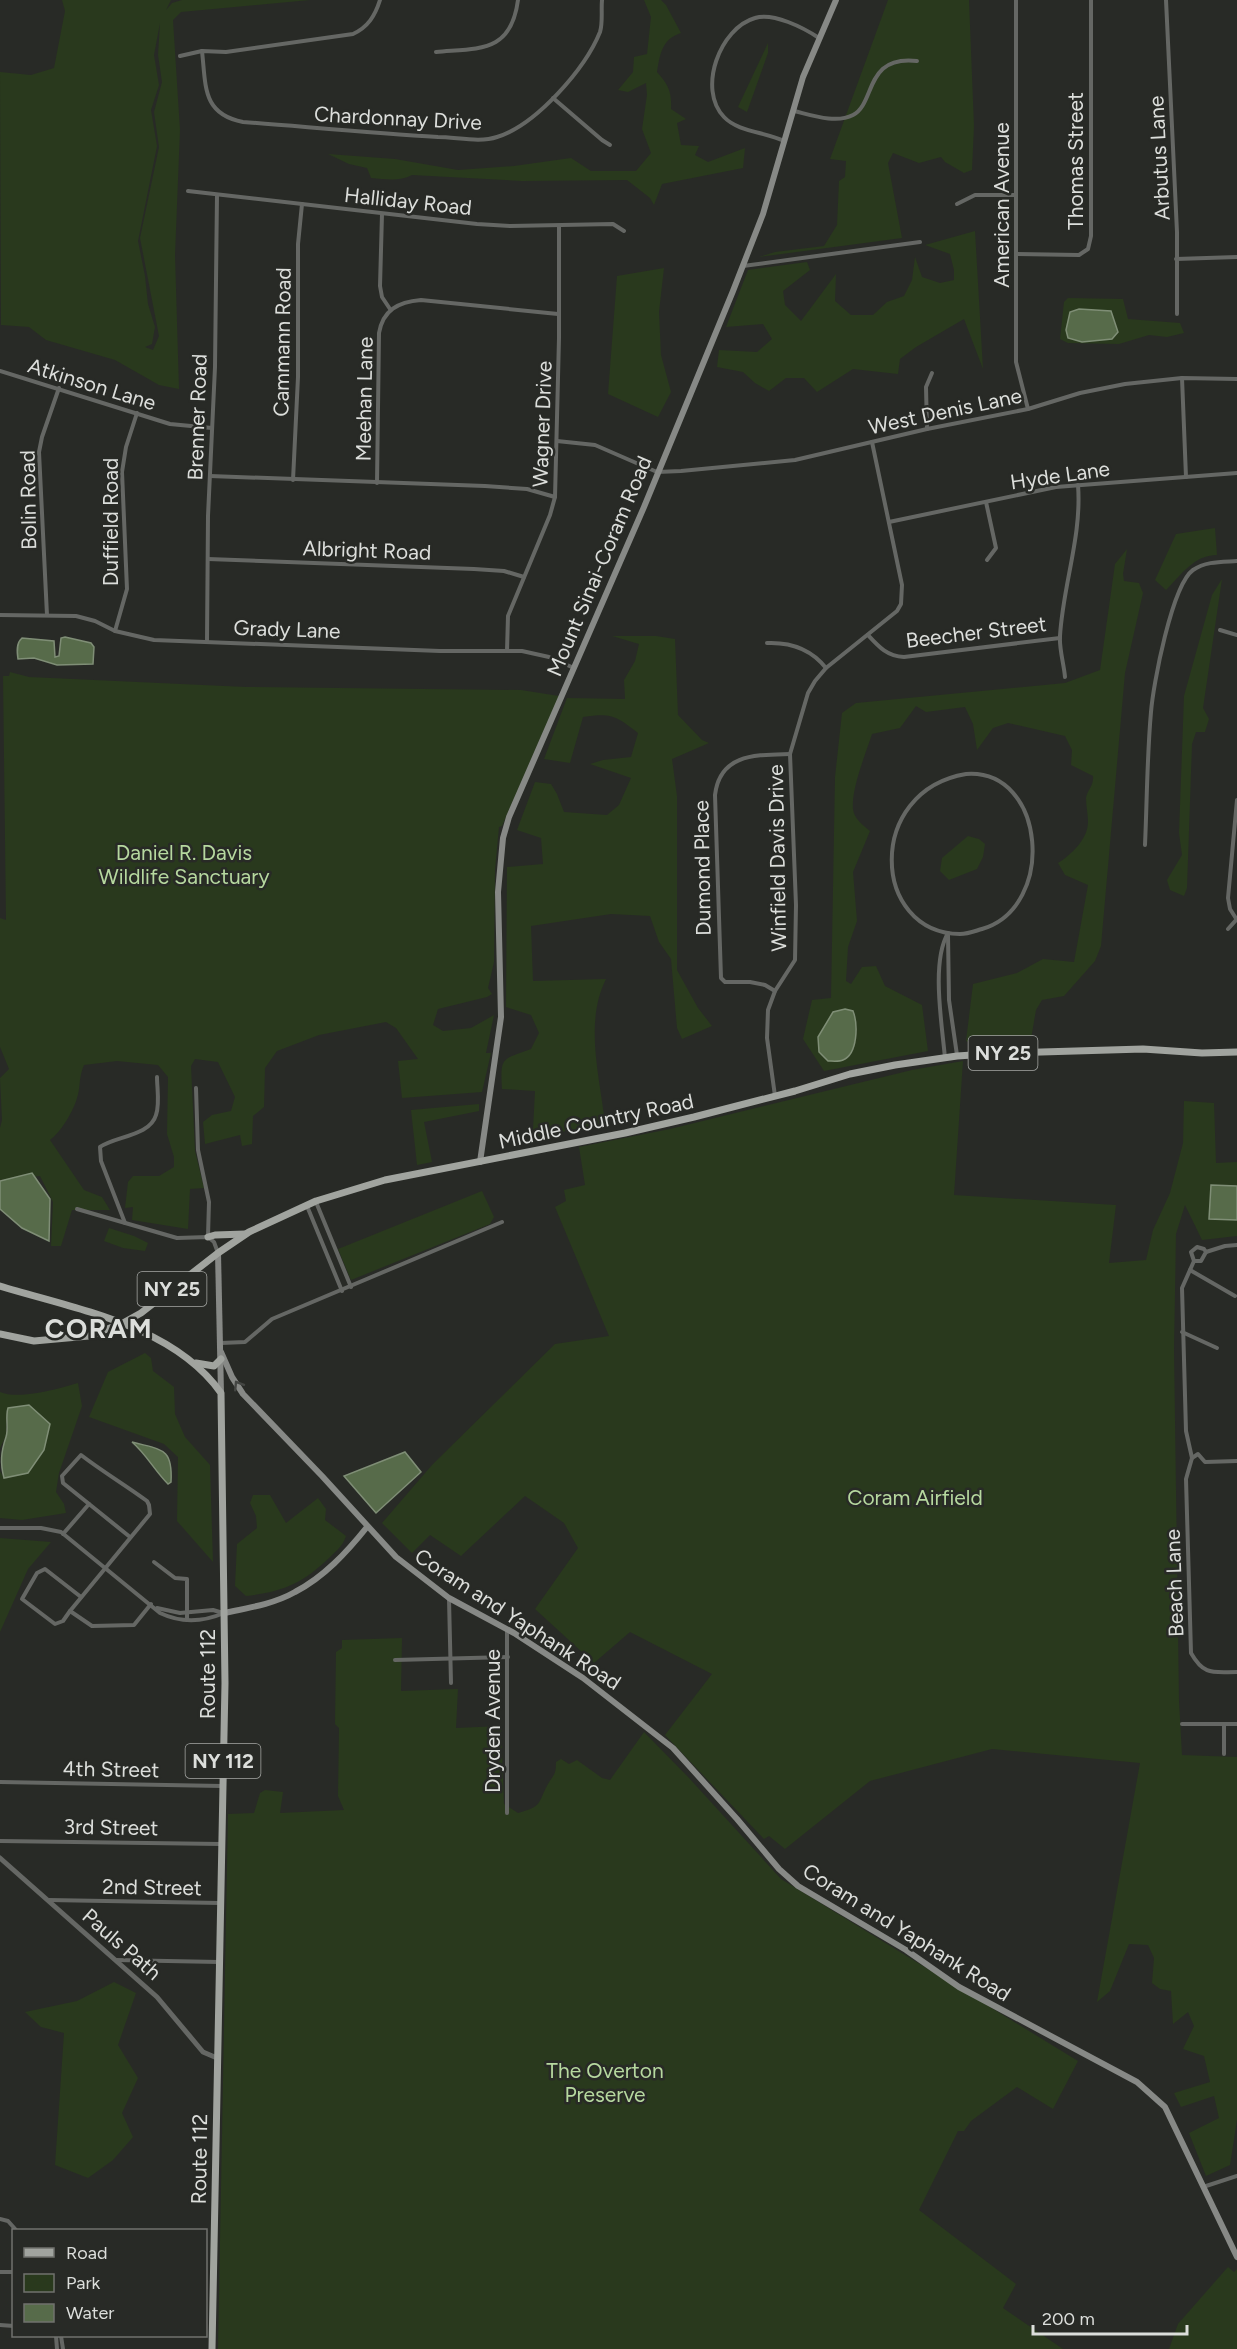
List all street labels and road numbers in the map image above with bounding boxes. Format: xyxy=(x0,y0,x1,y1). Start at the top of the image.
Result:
street label: Thomas Street xyxy=(1063,92,1088,230)
street label: Arbutus Lane xyxy=(1143,95,1175,221)
street label: Chardonnay Drive xyxy=(313,101,483,135)
street label: American Avenue xyxy=(989,122,1014,288)
street label: Halliday Road xyxy=(343,182,473,220)
street label: Cammann Road xyxy=(268,267,296,417)
street label: Meehan Lane xyxy=(350,336,378,462)
street label: Atkinson Lane xyxy=(25,353,159,415)
street label: Brenner Road xyxy=(182,353,212,481)
street label: Wagner Drive xyxy=(527,360,557,488)
street label: West Denis Lane xyxy=(866,383,1024,439)
street label: Bolin Road xyxy=(15,450,41,550)
street label: Mount Sinai-Coram Road xyxy=(541,452,657,680)
street label: Hyde Lane xyxy=(1009,456,1111,494)
street label: Duffield Road xyxy=(98,458,123,586)
street label: Albright Road xyxy=(302,535,432,565)
street label: Beecher Street xyxy=(904,611,1048,653)
street label: Grady Lane xyxy=(233,615,341,643)
street label: Winfield Davis Drive xyxy=(763,764,791,952)
street label: Dumond Place xyxy=(688,800,716,936)
road number: NY 25 xyxy=(968,1036,1038,1070)
street label: Middle Country Road xyxy=(496,1088,696,1154)
road number: NY 25 xyxy=(138,1272,207,1306)
street label: Beach Lane xyxy=(1160,1529,1188,1637)
street label: Coram and Yaphank Road xyxy=(410,1543,626,1695)
street label: Route 112 xyxy=(195,1629,220,1719)
street label: Dryden Avenue xyxy=(480,1649,505,1793)
road number: NY 112 xyxy=(186,1744,260,1778)
street label: 4th Street xyxy=(62,1756,160,1782)
street label: 3rd Street xyxy=(63,1814,159,1840)
street label: Coram and Yaphank Road xyxy=(798,1858,1016,2006)
street label: 2nd Street xyxy=(102,1874,202,1900)
street label: Pauls Path xyxy=(77,1903,167,1985)
street label: Route 112 xyxy=(186,2113,212,2205)

